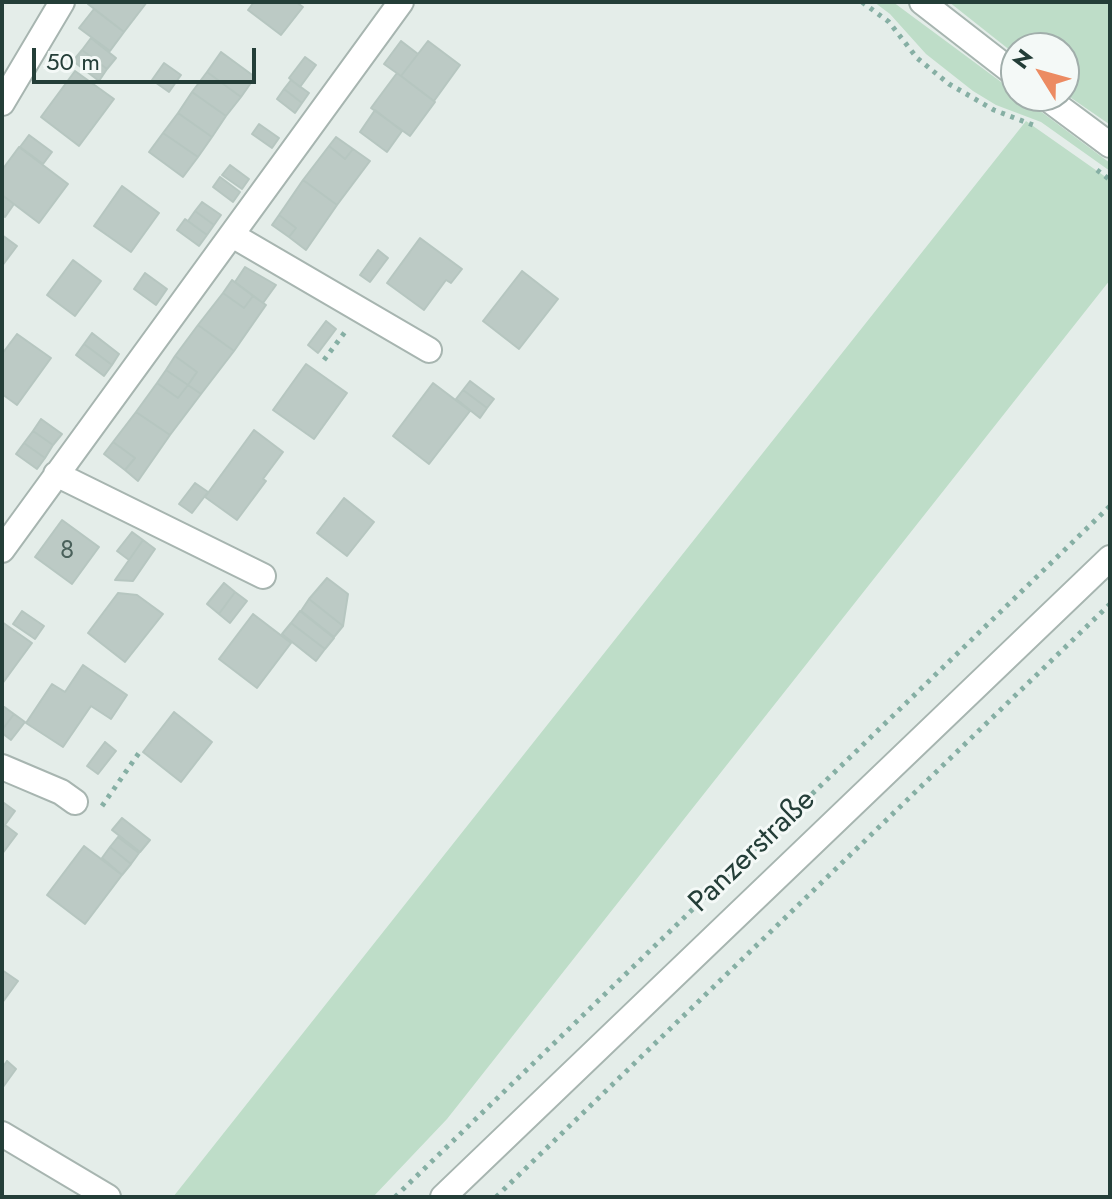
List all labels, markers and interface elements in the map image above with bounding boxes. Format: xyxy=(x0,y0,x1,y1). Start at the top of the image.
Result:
scale bar xyxy=(36,32,260,82)
north arrow xyxy=(1000,32,1080,112)
text: N xyxy=(1004,42,1040,75)
text: 50 m xyxy=(46,44,100,79)
house number: 8 xyxy=(60,536,74,568)
street label: Panzerstraße xyxy=(683,783,823,921)

